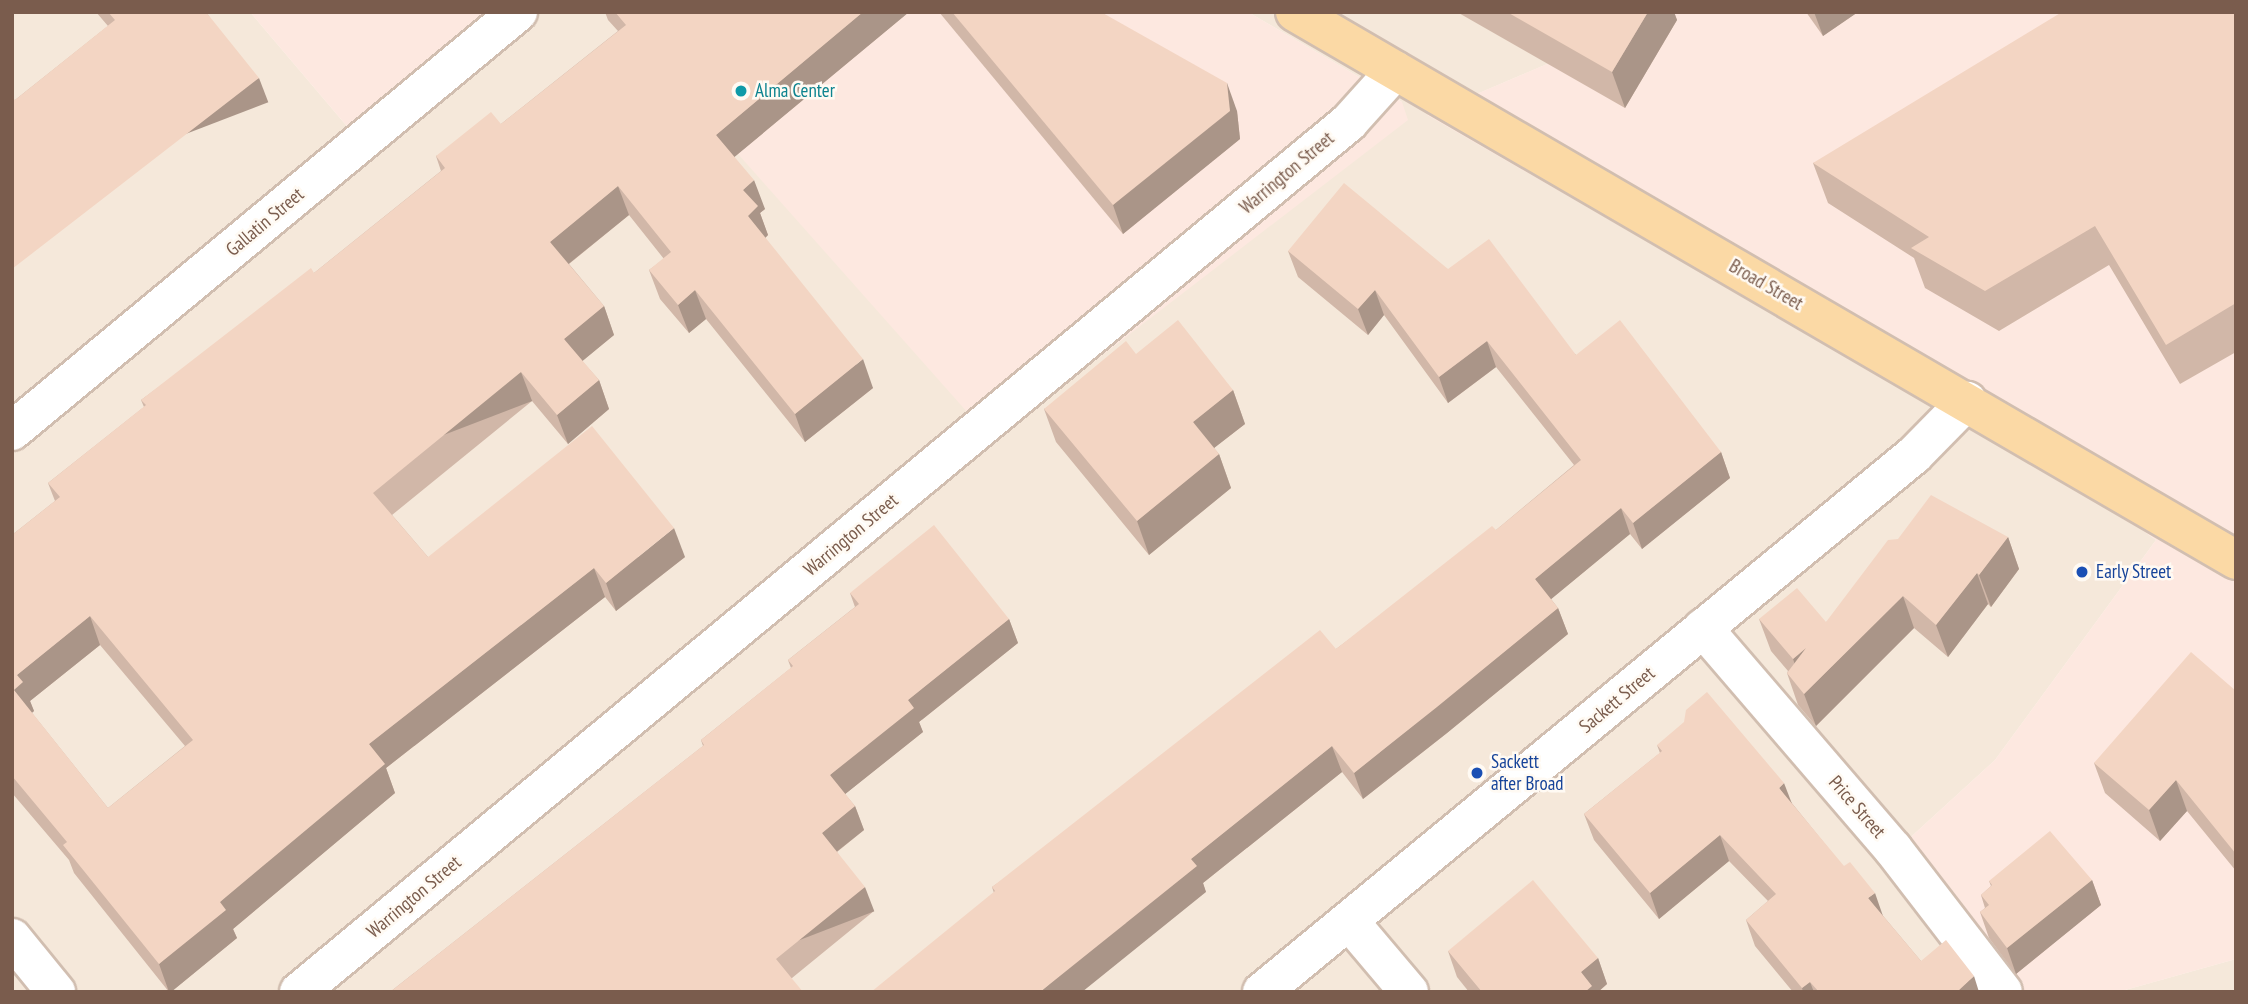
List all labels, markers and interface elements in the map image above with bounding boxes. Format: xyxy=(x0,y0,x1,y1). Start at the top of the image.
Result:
place label: Alma Center xyxy=(755,80,835,102)
marker: Alma Center xyxy=(733,83,749,99)
street label: Warrington Street xyxy=(1235,127,1339,219)
street label: Gallatin Street xyxy=(221,183,309,261)
street label: Broad Street xyxy=(1725,255,1807,315)
street label: Warrington Street xyxy=(799,489,903,581)
place label: Early Street xyxy=(2096,561,2172,583)
marker: Early Street xyxy=(2074,564,2090,580)
street label: Sackett Street xyxy=(1575,662,1659,738)
place label: Sackett after Broad xyxy=(1491,751,1564,795)
marker: Sackett after Broad xyxy=(1469,765,1485,781)
street label: Price Street xyxy=(1824,771,1890,843)
street label: Warrington Street xyxy=(362,851,466,943)

